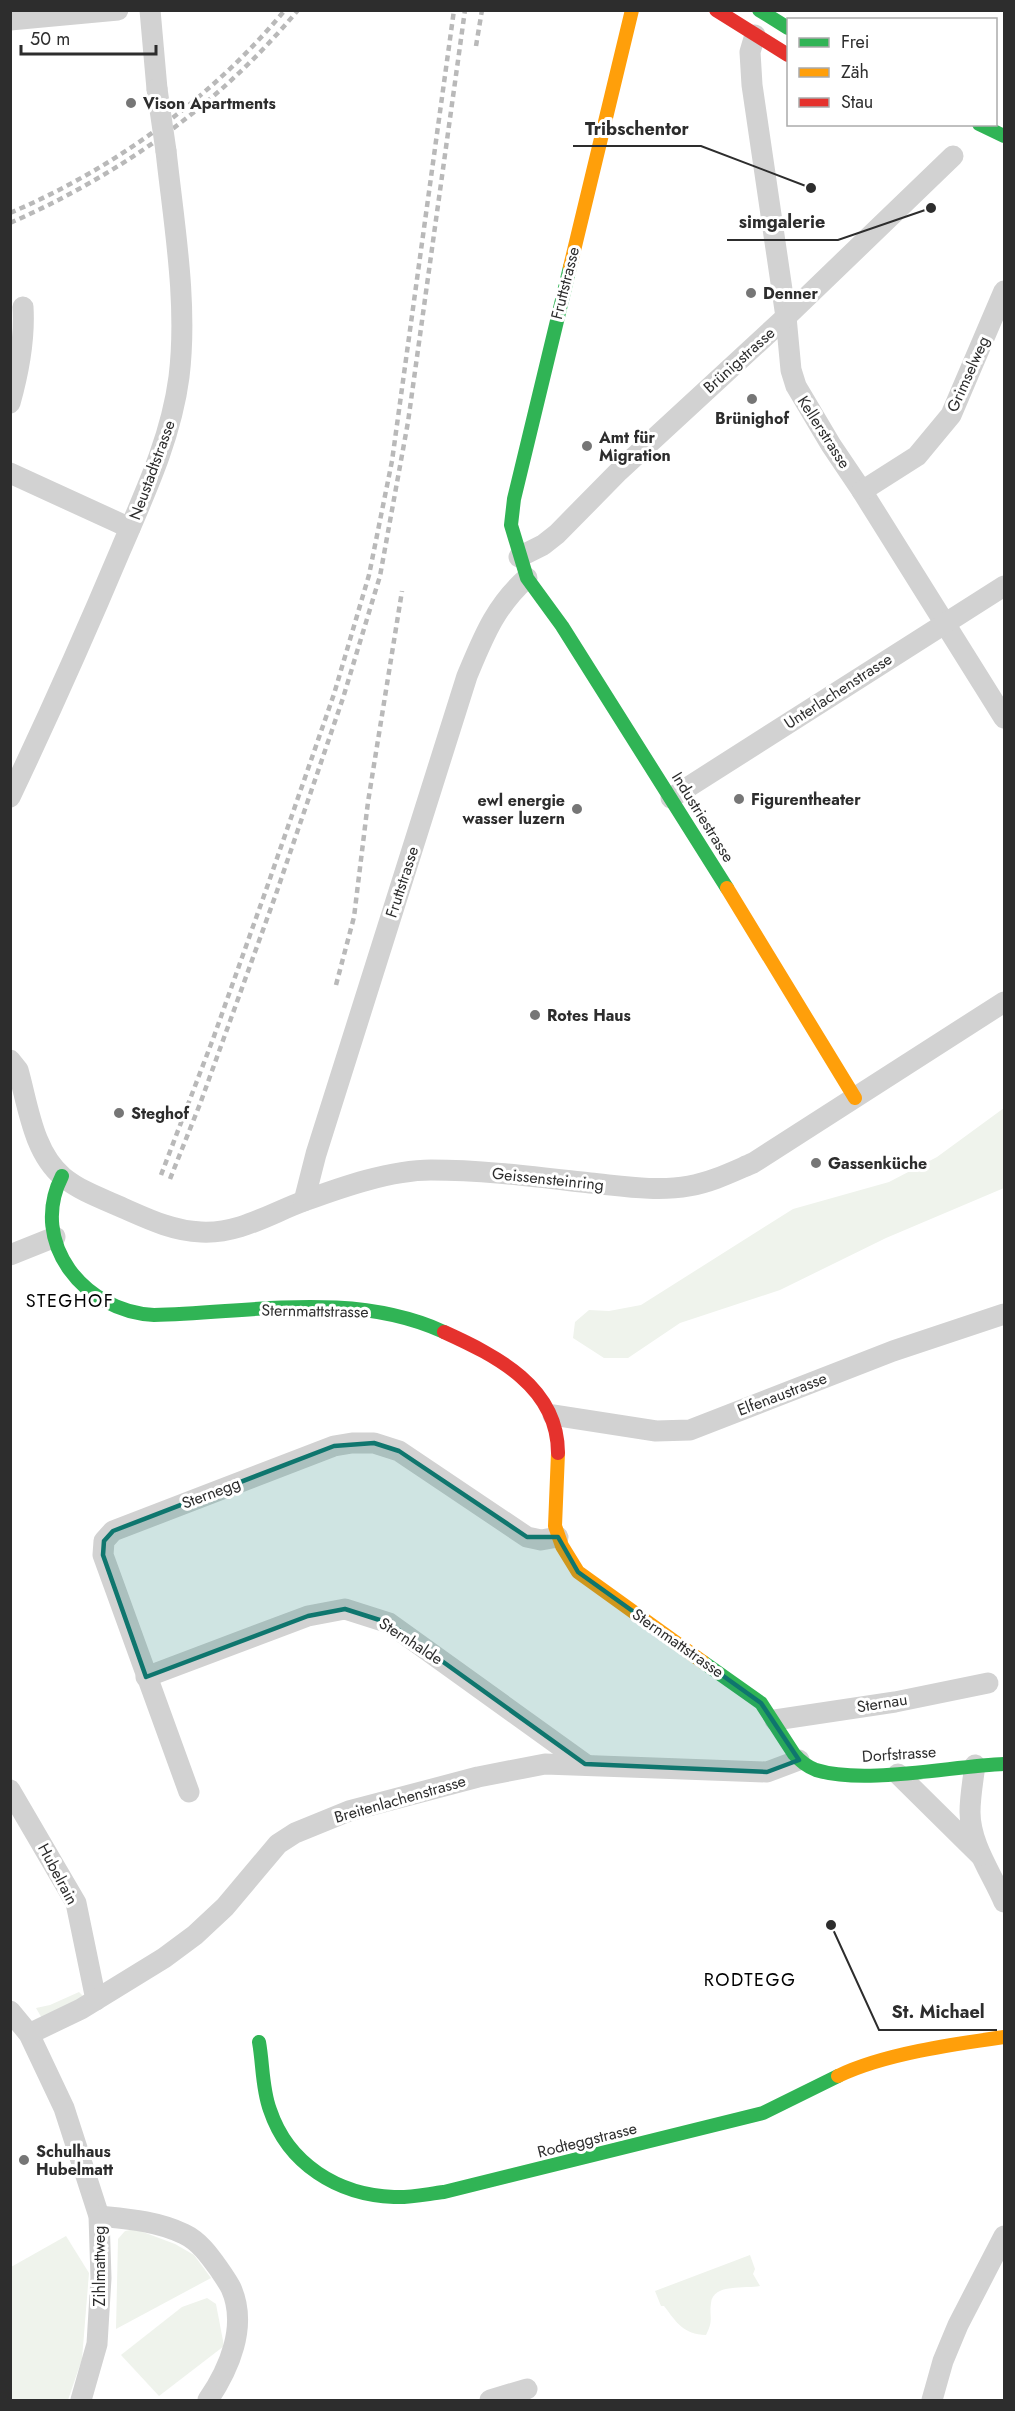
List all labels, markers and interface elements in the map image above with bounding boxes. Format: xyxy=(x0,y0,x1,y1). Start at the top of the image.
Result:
scale bar xyxy=(21,18,156,56)
legend xyxy=(787,18,997,126)
text: 50 m xyxy=(30,26,70,52)
text: Frei xyxy=(841,29,870,55)
text: Zäh xyxy=(841,59,869,85)
text: Stau xyxy=(841,89,873,115)
place label: Vison Apartments xyxy=(142,92,276,115)
marker: Vison Apartments xyxy=(124,96,138,110)
callout: Tribschentor xyxy=(573,110,701,146)
text: Tribschentor xyxy=(585,116,690,142)
callout: simgalerie xyxy=(727,204,838,240)
text: simgalerie xyxy=(739,209,825,235)
street label: Fruttstrasse xyxy=(545,244,585,322)
place label: Denner xyxy=(763,282,818,305)
marker: Denner xyxy=(744,286,758,300)
street label: Brünigstrasse xyxy=(698,322,780,398)
street label: Grimselweg xyxy=(941,332,995,416)
street label: Kellerstrasse xyxy=(792,391,856,473)
marker: Brünighof xyxy=(745,392,759,406)
place label: Brünighof xyxy=(715,407,790,430)
street label: Neustadtstrasse xyxy=(123,417,181,523)
place label: Amt für Migration xyxy=(598,426,671,467)
marker: Amt für Migration xyxy=(580,439,594,453)
street label: Unterlachenstrasse xyxy=(779,647,897,735)
street label: Industriestrasse xyxy=(666,767,740,867)
place label: Figurentheater xyxy=(751,788,861,811)
place label: ewl energie wasser luzern xyxy=(461,789,565,830)
marker: Figurentheater xyxy=(732,792,746,806)
marker: ewl energie wasser luzern xyxy=(570,802,584,816)
street label: Fruttstrasse xyxy=(380,843,424,921)
place label: Rotes Haus xyxy=(547,1004,631,1027)
marker: Rotes Haus xyxy=(528,1008,542,1022)
place label: Steghof xyxy=(131,1102,191,1125)
marker: Steghof xyxy=(112,1106,126,1120)
place label: Gassenküche xyxy=(828,1152,927,1175)
marker: Gassenküche xyxy=(809,1156,823,1170)
street label: Geissensteinring xyxy=(491,1162,605,1196)
district label: STEGHOF xyxy=(26,1288,114,1314)
street label: Sternmattstrasse xyxy=(261,1299,369,1323)
street label: Elfenaustrasse xyxy=(734,1366,830,1422)
street label: Sternegg xyxy=(178,1471,244,1515)
street label: Sternmattstrasse xyxy=(627,1603,729,1683)
street label: Sternhalde xyxy=(375,1612,447,1670)
street label: Sternau xyxy=(855,1688,909,1718)
street label: Dorfstrasse xyxy=(861,1740,937,1768)
street label: Breitenlachenstrasse xyxy=(332,1769,468,1829)
street label: Hubelrain xyxy=(32,1839,84,1909)
district label: RODTEGG xyxy=(704,1967,796,1993)
callout: St. Michael xyxy=(879,1994,997,2030)
text: St. Michael xyxy=(891,1999,985,2025)
street label: Rodteggstrasse xyxy=(535,2117,639,2163)
place label: Schulhaus Hubelmatt xyxy=(36,2140,114,2181)
marker: Schulhaus Hubelmatt xyxy=(17,2153,31,2167)
street label: Zihlmattweg xyxy=(88,2226,111,2306)

